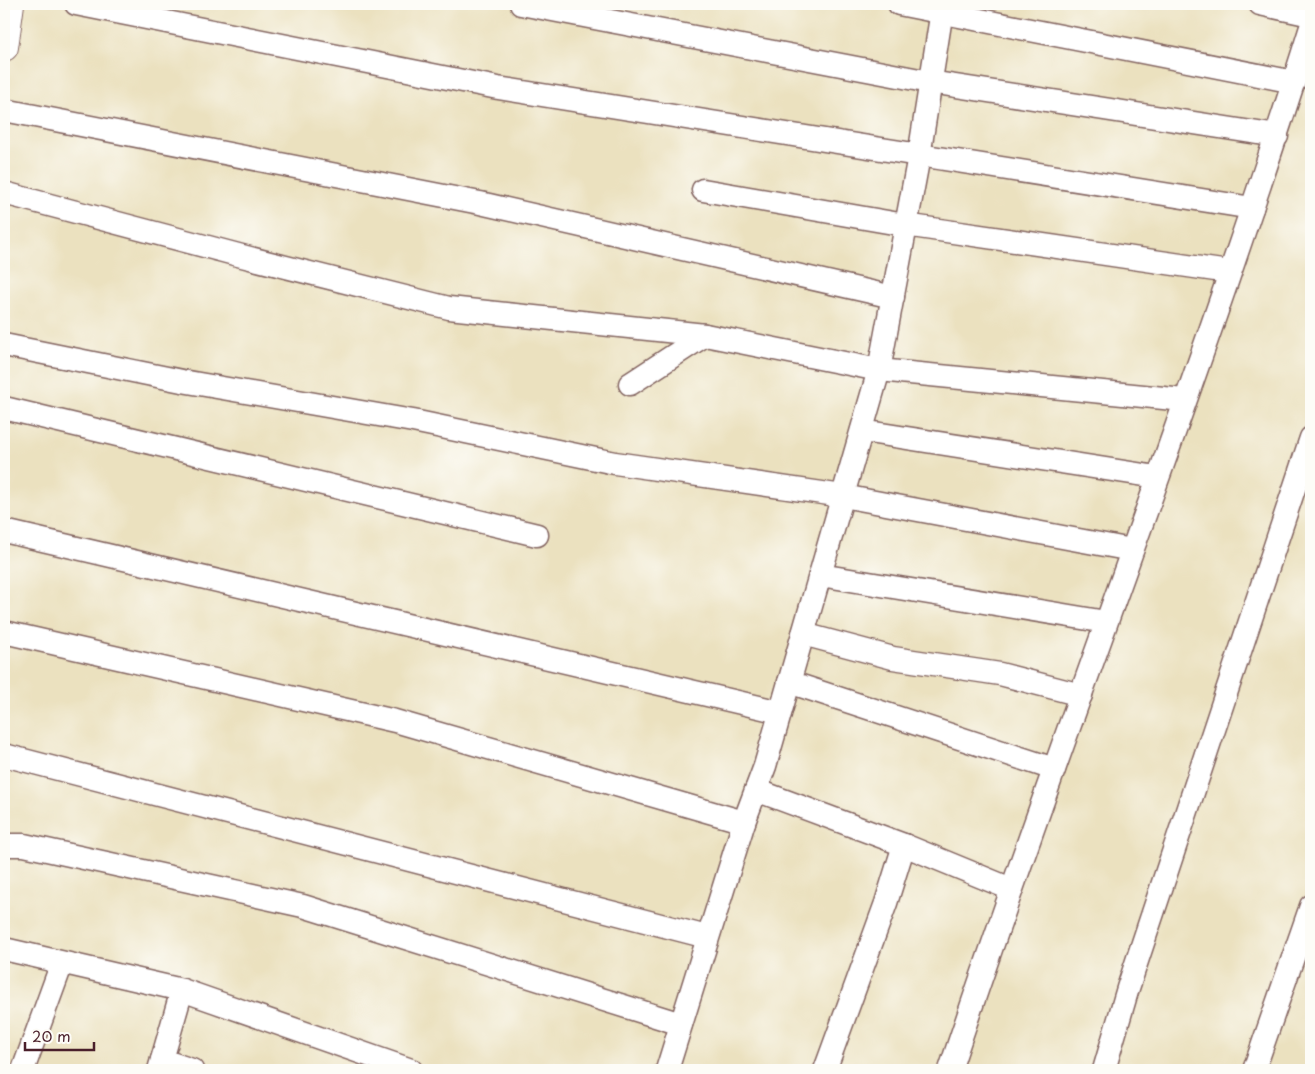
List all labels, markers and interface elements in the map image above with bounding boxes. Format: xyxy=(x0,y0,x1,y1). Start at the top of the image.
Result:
scale bar xyxy=(25,1019,94,1051)
text: 20 m xyxy=(32,1024,71,1047)

